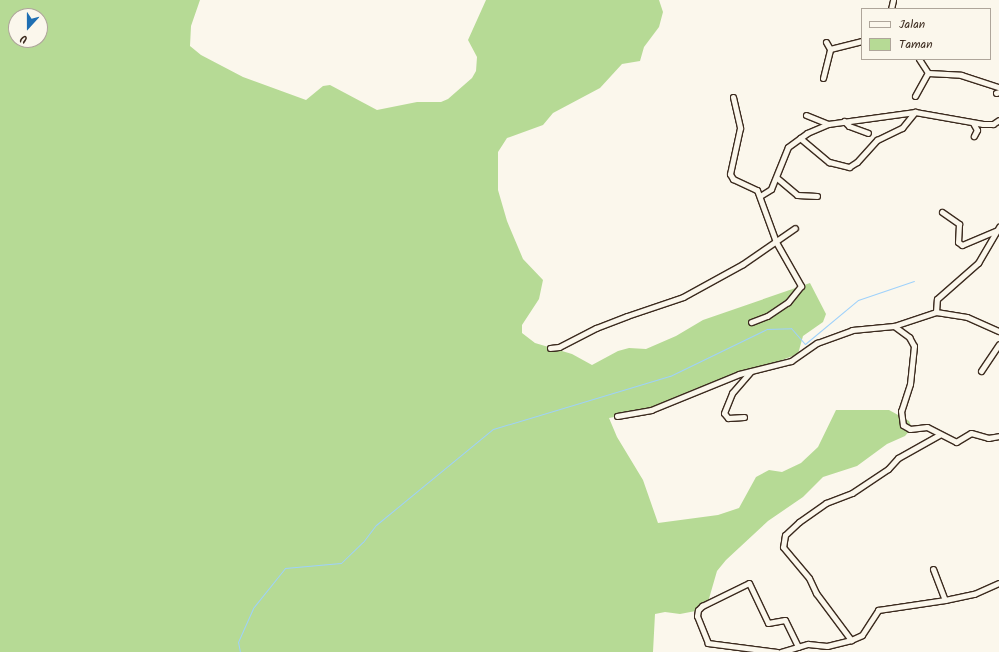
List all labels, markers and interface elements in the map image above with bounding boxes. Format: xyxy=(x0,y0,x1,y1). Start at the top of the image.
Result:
north arrow xyxy=(8,8,48,48)
legend xyxy=(861,8,991,60)
text: Jalan xyxy=(899,15,925,34)
text: U xyxy=(18,29,30,48)
text: Taman xyxy=(899,35,933,54)

